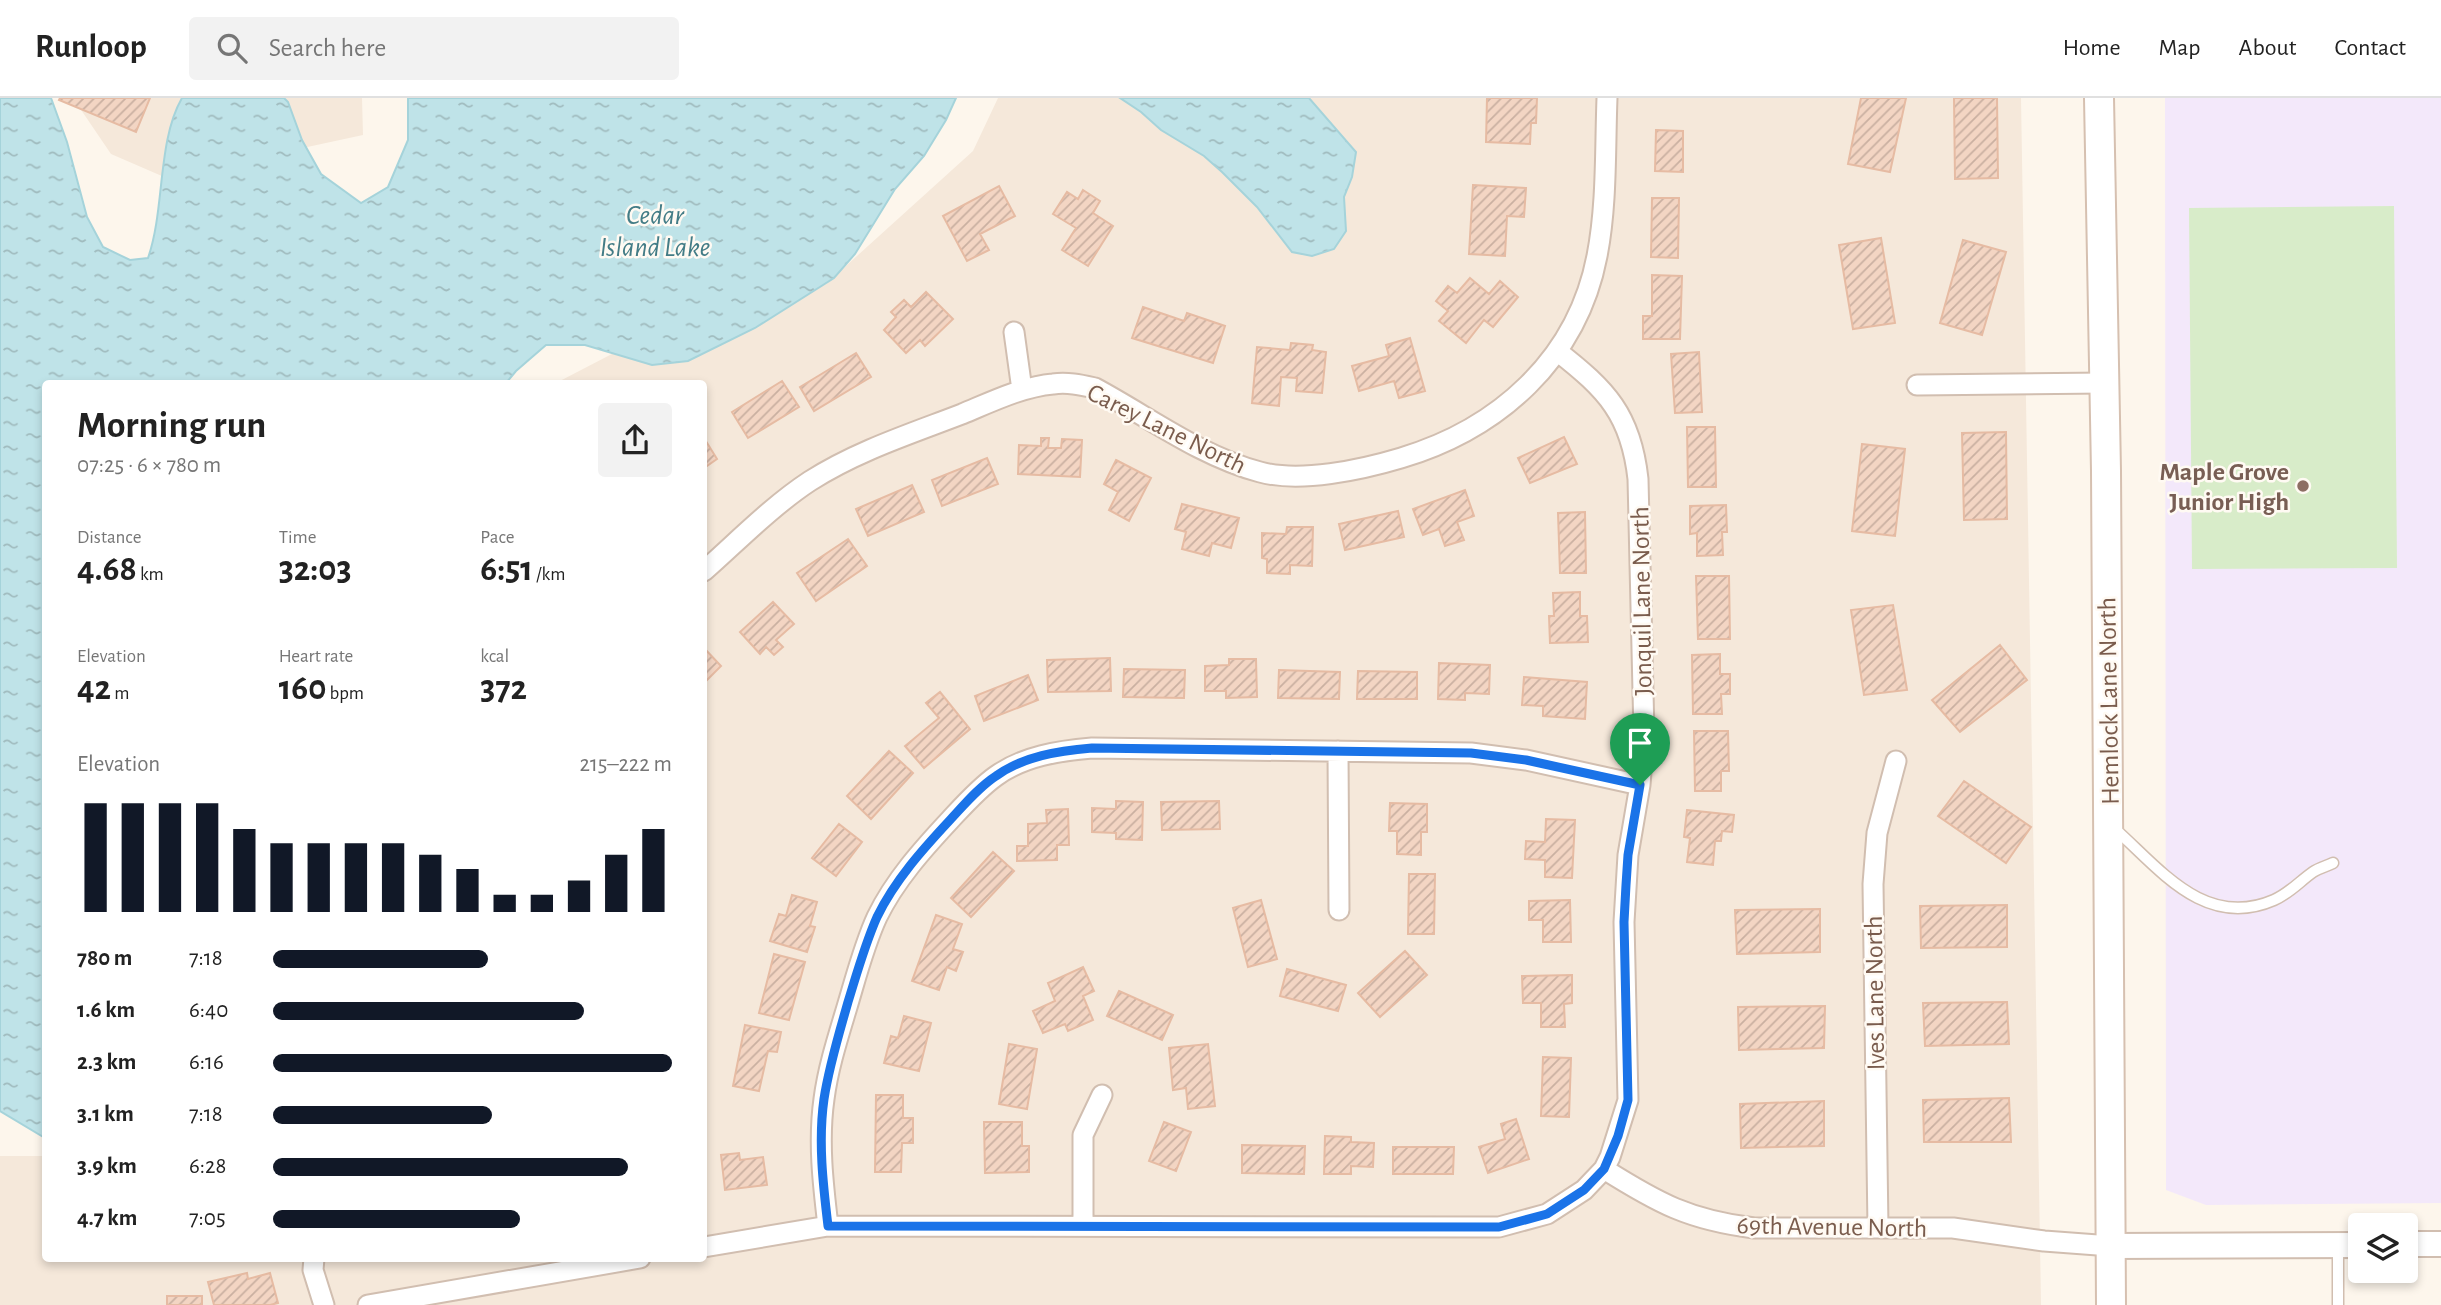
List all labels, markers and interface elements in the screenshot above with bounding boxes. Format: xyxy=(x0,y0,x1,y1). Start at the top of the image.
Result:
search box xyxy=(189,17,679,80)
icon: search xyxy=(213,29,251,67)
text: Runloop xyxy=(35,31,147,64)
text: Search here xyxy=(269,35,386,61)
text: Home xyxy=(2063,36,2121,60)
text: Map xyxy=(2159,36,2201,60)
text: About xyxy=(2239,36,2296,60)
text: Contact xyxy=(2334,36,2406,60)
water label: Cedar Island Lake xyxy=(600,202,710,262)
street label: Carey Lane North xyxy=(1083,379,1250,479)
button: share xyxy=(598,403,672,477)
text: Morning run xyxy=(77,407,266,445)
text: 07:25 · 6 × 780 m xyxy=(77,454,221,477)
place label: Maple Grove Junior High xyxy=(2159,459,2289,515)
marker: Maple Grove Junior High xyxy=(2295,478,2311,494)
street label: Jonquil Lane North xyxy=(1627,506,1657,696)
text: Distance xyxy=(77,528,141,547)
text: Time xyxy=(279,528,317,547)
text: Pace xyxy=(480,528,515,547)
text: 4.68 xyxy=(77,552,137,587)
text: 32:03 xyxy=(279,552,352,587)
text: 6:51 xyxy=(480,552,533,587)
text: km xyxy=(137,565,164,584)
text: /km xyxy=(533,565,565,584)
street label: Hemlock Lane North xyxy=(2094,597,2124,805)
text: Elevation xyxy=(77,647,146,666)
text: Heart rate xyxy=(279,647,353,666)
text: kcal xyxy=(480,647,509,666)
text: 42 xyxy=(77,671,111,706)
text: 160 xyxy=(279,671,326,706)
text: 372 xyxy=(480,671,527,706)
text: m xyxy=(111,684,129,703)
text: bpm xyxy=(326,684,364,703)
pin xyxy=(1610,713,1670,785)
icon: arrive xyxy=(1621,724,1659,762)
text: Elevation xyxy=(77,753,160,776)
text: 215–222 m xyxy=(579,753,672,776)
street label: Ives Lane North xyxy=(1861,915,1889,1071)
text: 780 m xyxy=(77,947,132,970)
text: 7:18 xyxy=(189,947,223,970)
text: 1.6 km xyxy=(77,999,135,1022)
text: 6:40 xyxy=(189,999,228,1022)
text: 2.3 km xyxy=(77,1051,136,1074)
text: 6:16 xyxy=(189,1051,224,1074)
text: 3.1 km xyxy=(77,1103,134,1126)
text: 7:18 xyxy=(189,1103,223,1126)
text: 3.9 km xyxy=(77,1155,137,1178)
text: 6:28 xyxy=(189,1155,226,1178)
text: 4.7 km xyxy=(77,1207,137,1230)
text: 7:05 xyxy=(189,1207,226,1230)
street label: 69th Avenue North xyxy=(1736,1212,1927,1242)
map controls xyxy=(2348,1213,2418,1283)
button: layers xyxy=(2348,1213,2418,1283)

